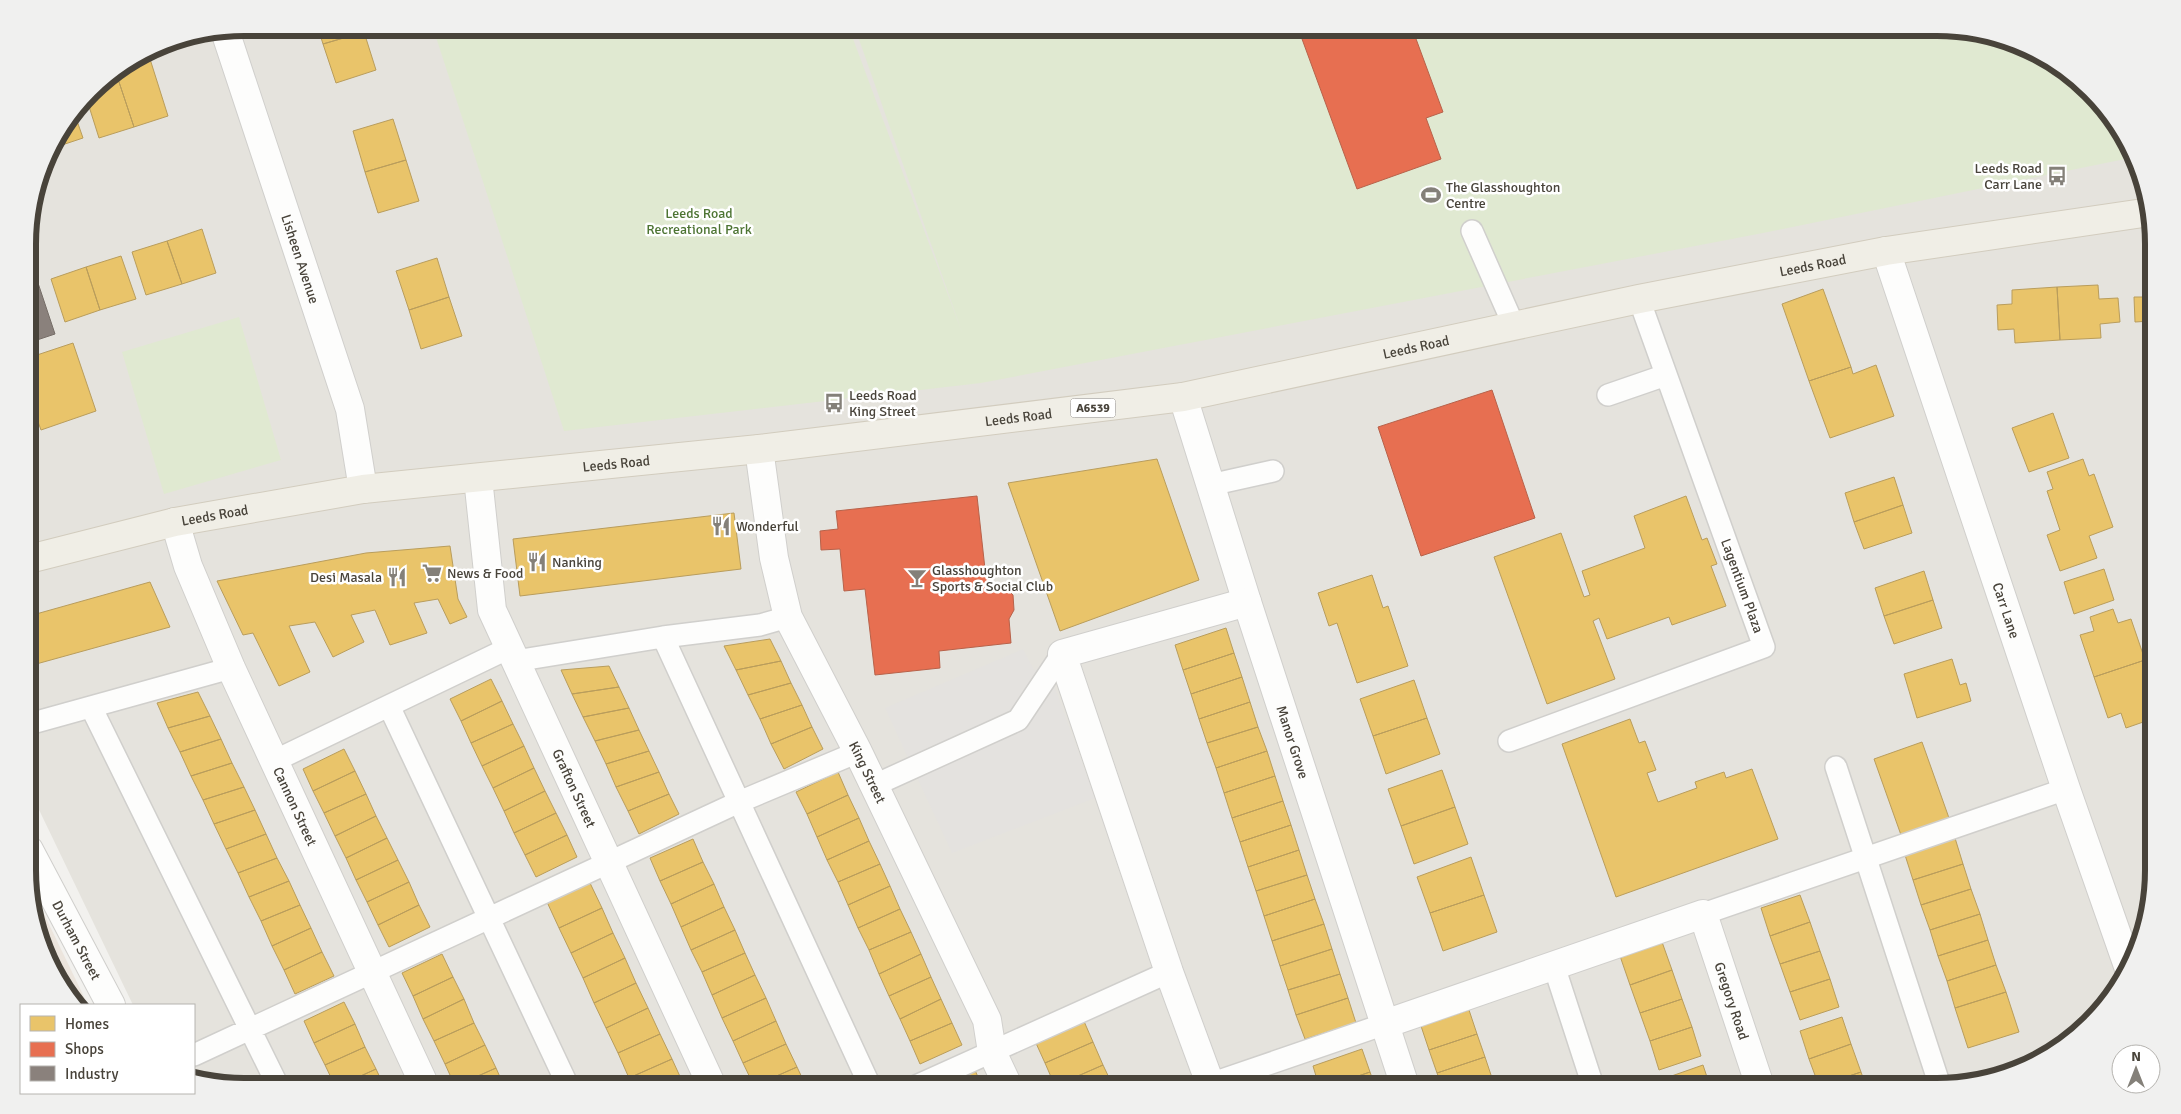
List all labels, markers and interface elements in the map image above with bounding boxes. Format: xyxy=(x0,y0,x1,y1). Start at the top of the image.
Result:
place label: Leeds Road Carr Lane xyxy=(1974,160,2042,193)
bus stop icon: Leeds Road Carr Lane xyxy=(2046,165,2068,187)
place label: The Glasshoughton Centre xyxy=(1446,179,1560,212)
sports icon: The Glasshoughton Centre xyxy=(1420,184,1442,206)
park label: Leeds Road Recreational Park xyxy=(646,205,752,238)
street label: Lisheen Avenue xyxy=(278,212,323,306)
street label: Leeds Road xyxy=(1778,250,1847,280)
street label: Leeds Road xyxy=(1381,332,1451,362)
place label: Leeds Road King Street xyxy=(849,387,917,420)
bus stop icon: Leeds Road King Street xyxy=(823,392,845,414)
road number: A6539 xyxy=(1070,398,1116,418)
street label: Leeds Road xyxy=(984,405,1053,430)
street label: Leeds Road xyxy=(582,452,651,475)
street label: Leeds Road xyxy=(180,501,250,529)
restaurant icon: Wonderful xyxy=(710,515,732,537)
place label: Wonderful xyxy=(736,518,799,535)
street label: Lagentium Plaza xyxy=(1717,536,1767,636)
restaurant icon: Nanking xyxy=(526,551,548,573)
place label: Nanking xyxy=(552,554,602,571)
supermarket icon: News & Food xyxy=(421,562,443,584)
place label: Glasshoughton Sports & Social Club xyxy=(932,562,1053,595)
place label: News & Food xyxy=(447,565,523,582)
restaurant icon: Desi Masala xyxy=(386,566,408,588)
bar icon: Glasshoughton Sports & Social Club xyxy=(906,567,928,589)
place label: Desi Masala xyxy=(310,569,382,586)
street label: Carr Lane xyxy=(1989,580,2023,641)
street label: Manor Grove xyxy=(1273,703,1313,781)
street label: King Street xyxy=(845,738,890,806)
street label: Grafton Street xyxy=(549,746,600,830)
street label: Cannon Street xyxy=(270,764,321,849)
street label: Durham Street xyxy=(49,898,105,983)
street label: Gregory Road xyxy=(1711,960,1753,1042)
legend xyxy=(20,1004,195,1094)
text: Homes xyxy=(65,1015,109,1033)
text: Shops xyxy=(65,1040,104,1058)
north arrow xyxy=(2111,1044,2161,1094)
text: N xyxy=(2131,1048,2141,1065)
text: Industry xyxy=(65,1065,118,1083)

